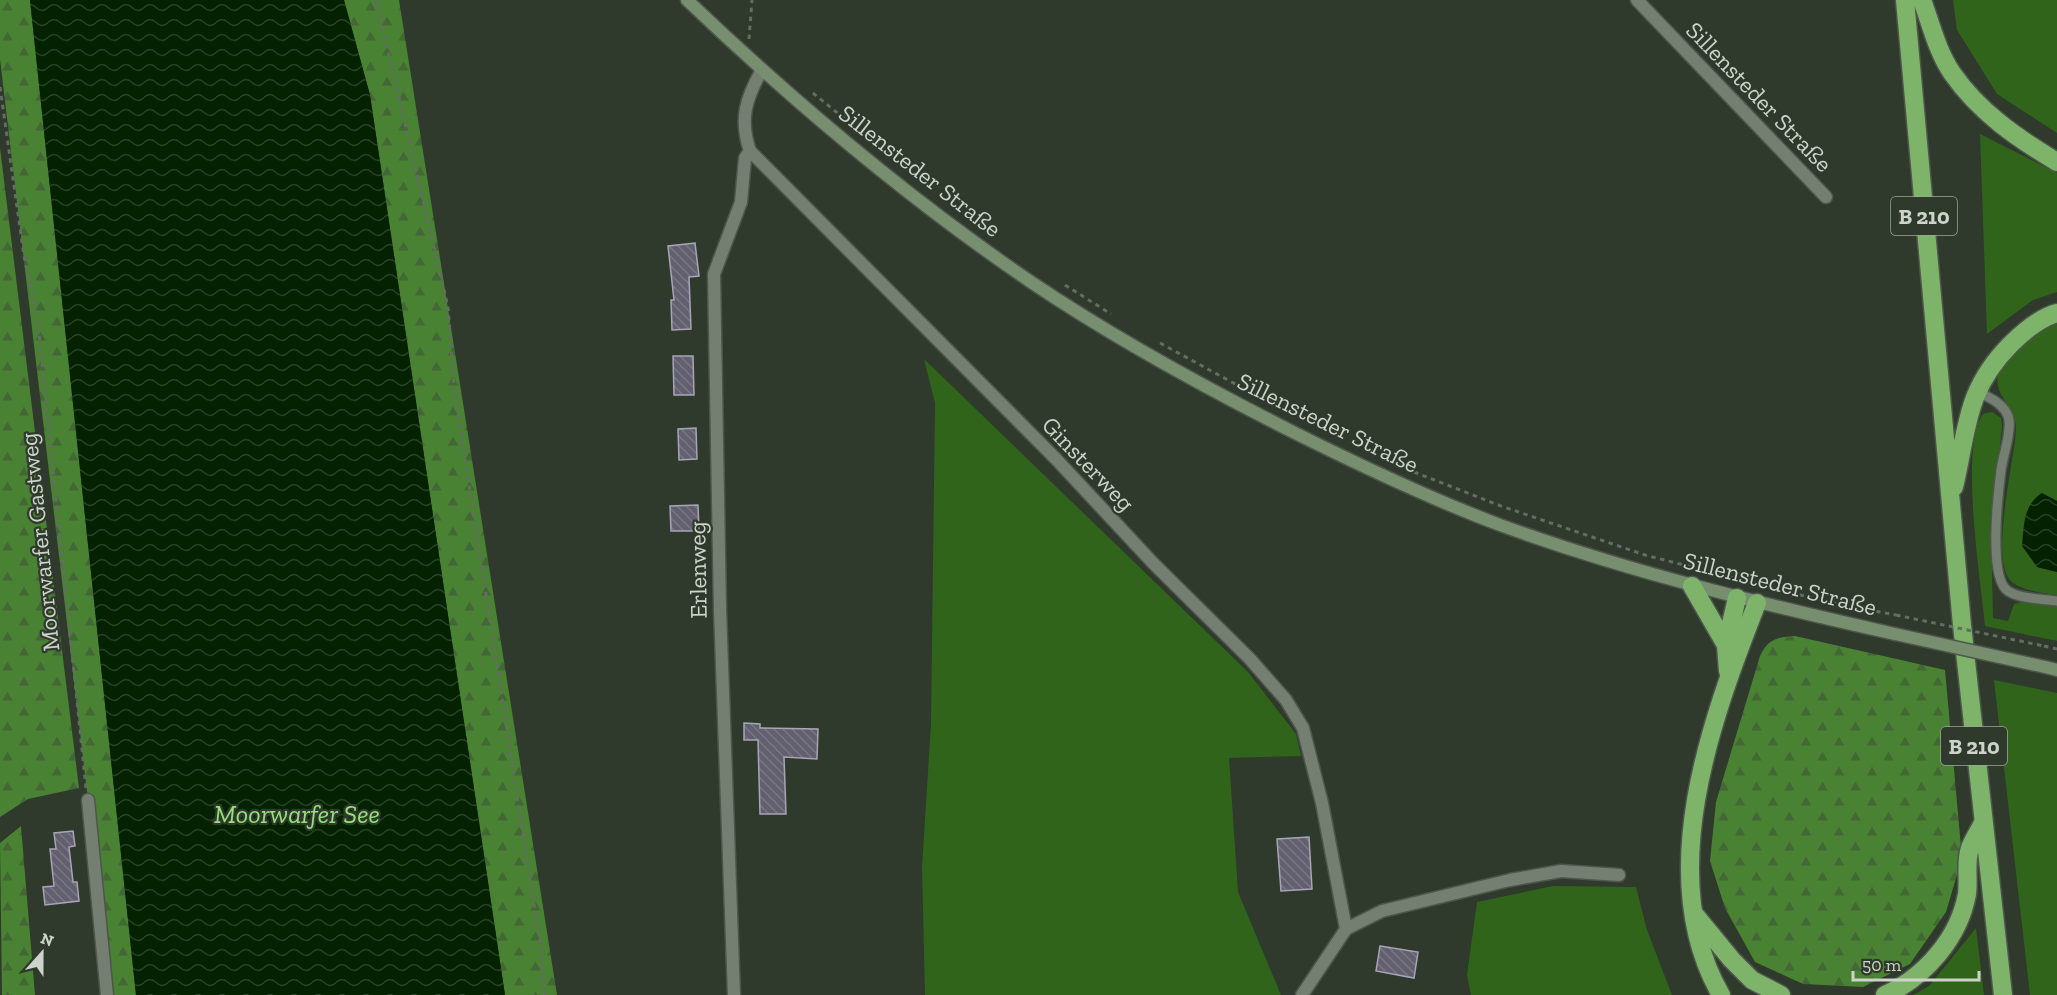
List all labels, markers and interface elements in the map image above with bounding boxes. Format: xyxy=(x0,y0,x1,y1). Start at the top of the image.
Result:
street label: Sillensteder Straße xyxy=(1680,15,1839,178)
street label: Sillensteder Straße xyxy=(833,98,1007,243)
road number: B 210 xyxy=(1891,197,1957,235)
street label: Sillensteder Straße xyxy=(1233,366,1424,479)
street label: Ginsterweg xyxy=(1036,410,1141,517)
street label: Moorwarfer Gastweg xyxy=(14,431,65,653)
street label: Erlenweg xyxy=(682,521,713,619)
street label: Sillensteder Straße xyxy=(1681,546,1880,622)
road number: B 210 xyxy=(1941,727,2007,765)
water label: Moorwarfer See xyxy=(214,798,380,830)
north arrow xyxy=(12,923,72,983)
text: N xyxy=(38,928,56,951)
scale bar xyxy=(1853,944,1979,982)
text: 50 m xyxy=(1862,954,1902,976)

